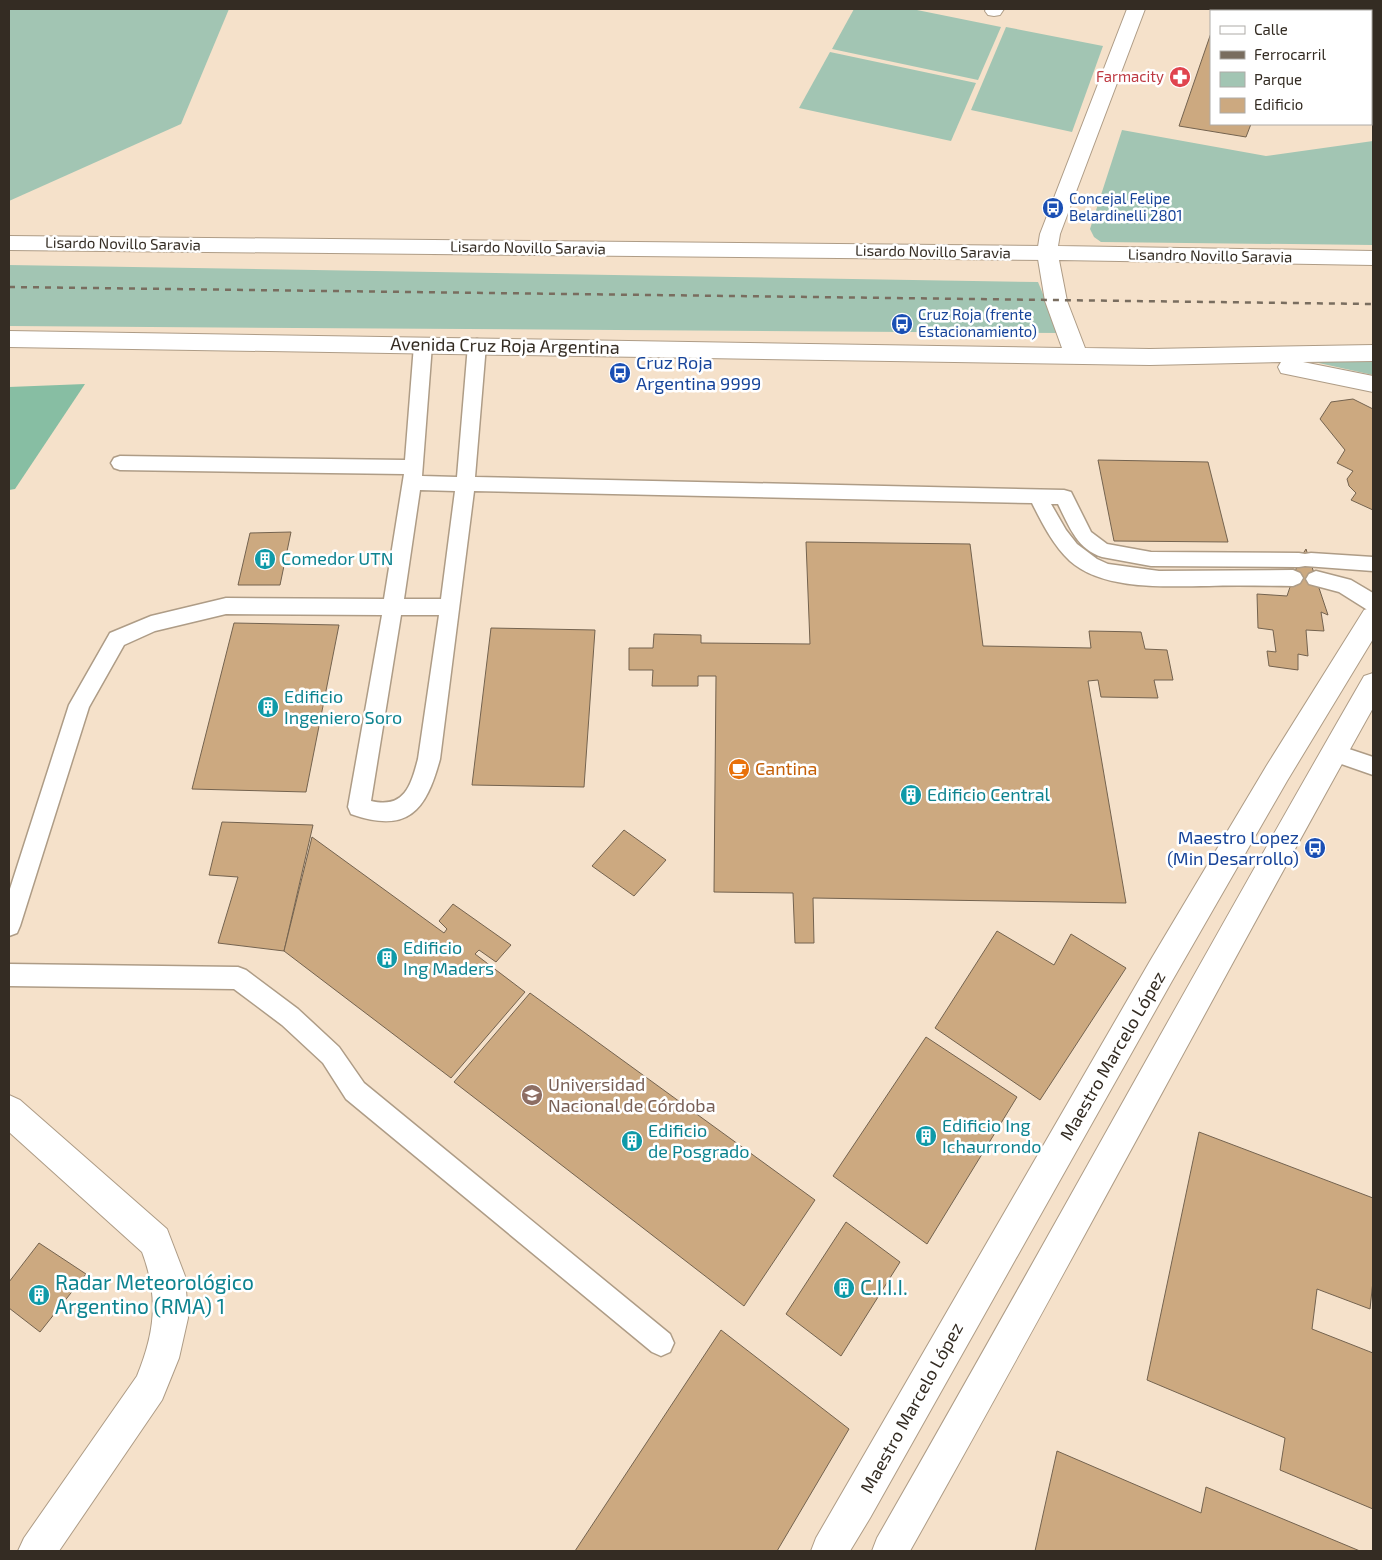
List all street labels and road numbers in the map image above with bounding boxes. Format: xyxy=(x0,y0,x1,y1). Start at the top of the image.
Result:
street label: Lisardo Novillo Saravia xyxy=(45,233,201,253)
street label: Lisardo Novillo Saravia xyxy=(450,237,606,257)
street label: Lisardo Novillo Saravia xyxy=(855,241,1011,261)
street label: Lisandro Novillo Saravia xyxy=(1128,245,1292,265)
street label: Avenida Cruz Roja Argentina xyxy=(390,332,620,358)
street label: Maestro Marcelo López xyxy=(1055,967,1170,1144)
street label: Maestro Marcelo López xyxy=(855,1318,967,1497)

